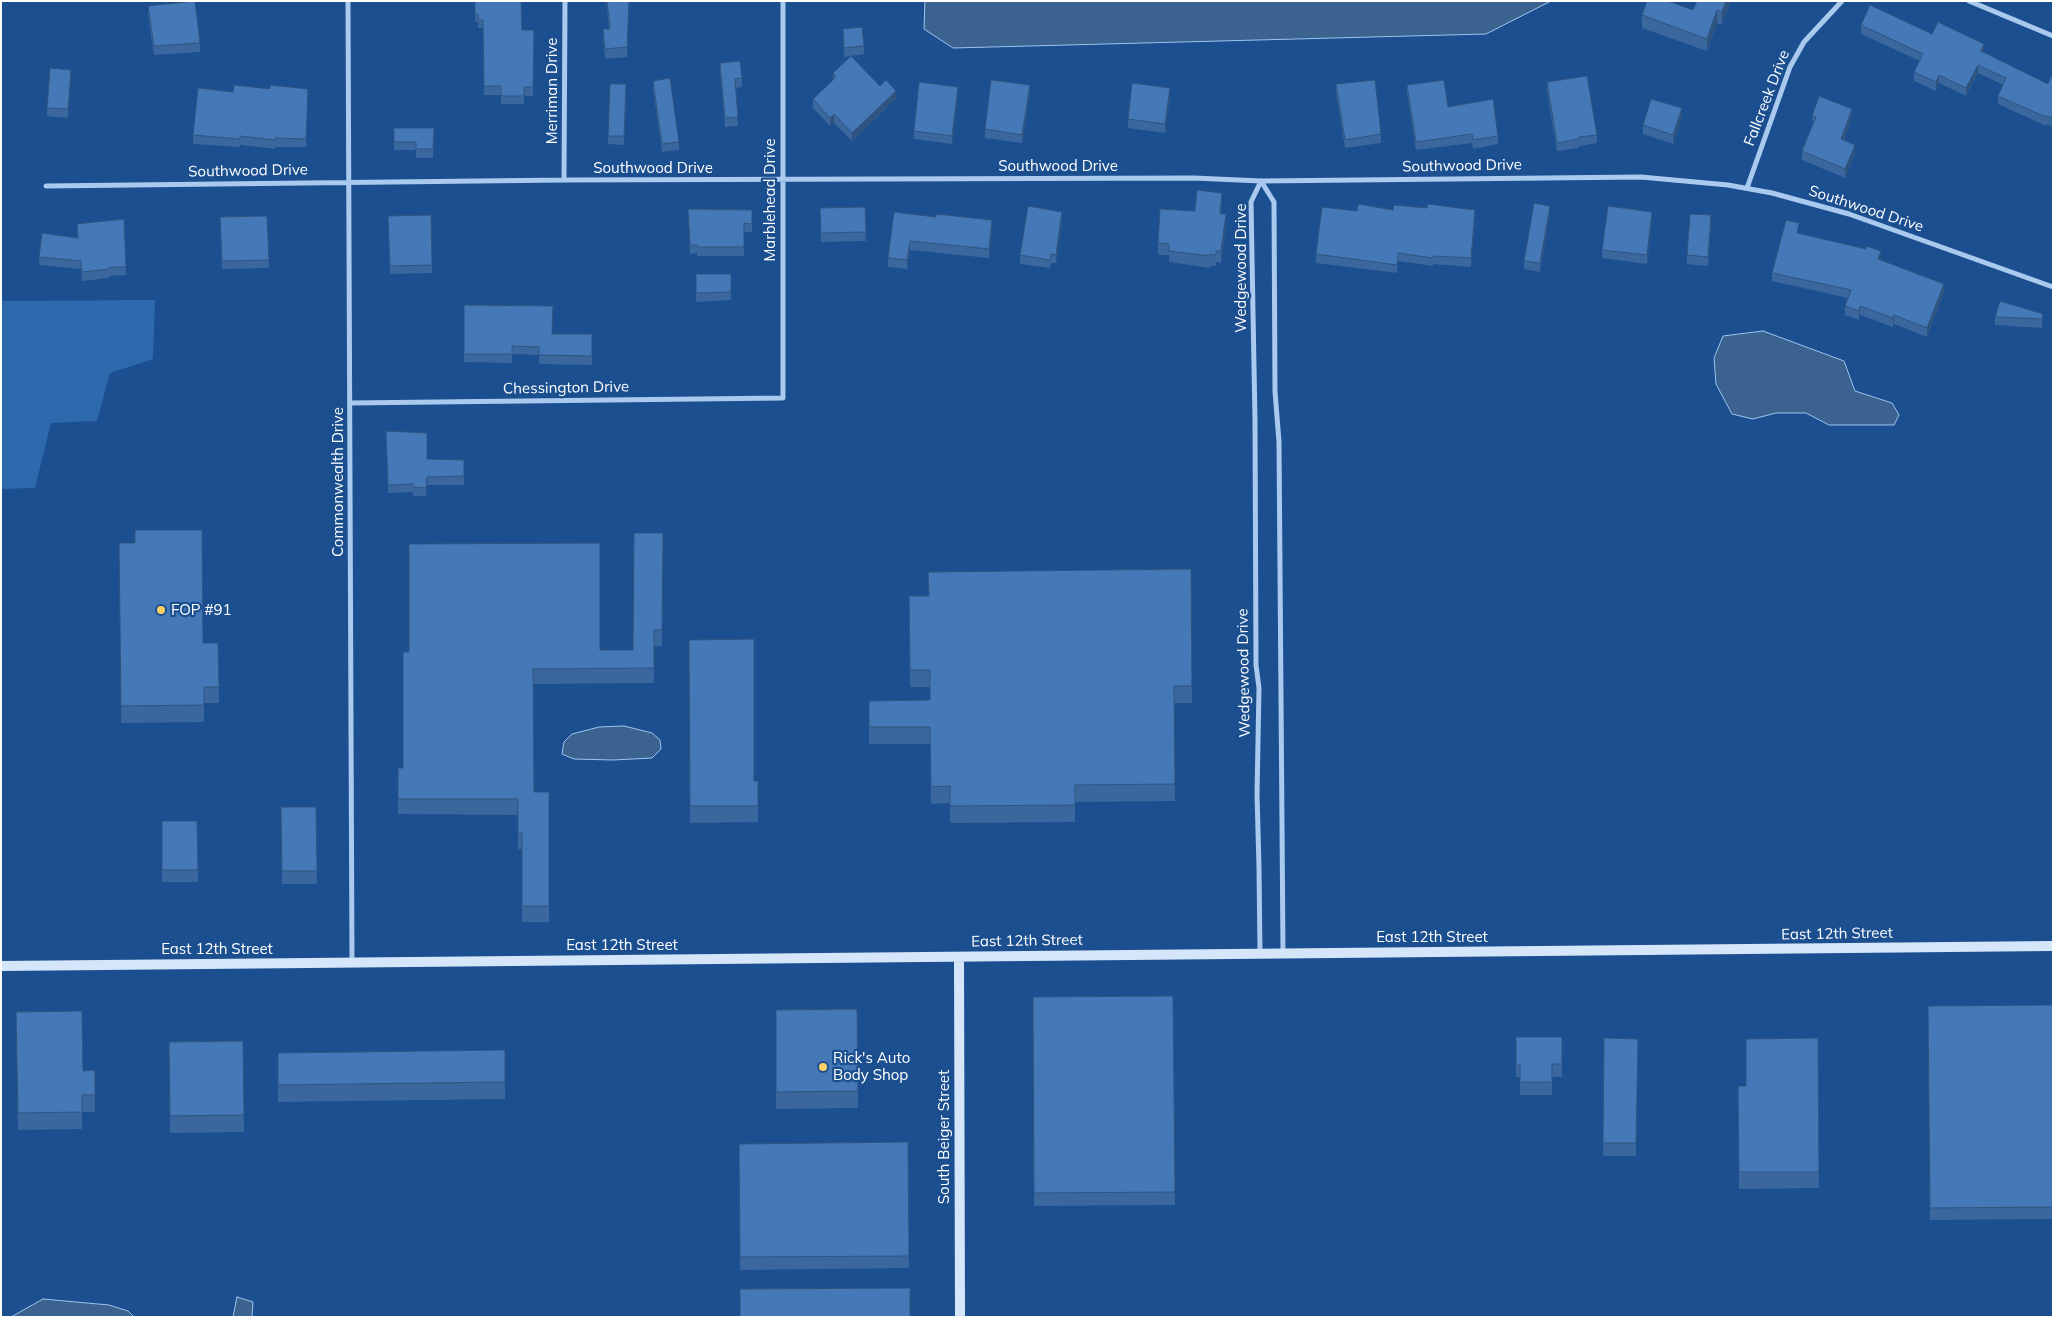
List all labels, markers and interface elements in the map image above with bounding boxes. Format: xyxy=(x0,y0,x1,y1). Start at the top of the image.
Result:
street label: Merriman Drive xyxy=(543,38,561,144)
street label: Fallcreek Drive xyxy=(1740,48,1794,148)
street label: Marblehead Drive xyxy=(761,138,779,262)
street label: Southwood Drive xyxy=(1402,156,1522,176)
street label: Southwood Drive xyxy=(998,157,1118,175)
street label: Southwood Drive xyxy=(593,159,713,177)
street label: Southwood Drive xyxy=(188,161,308,181)
street label: Southwood Drive xyxy=(1806,182,1926,236)
street label: Wedgewood Drive xyxy=(1232,203,1250,333)
street label: Chessington Drive xyxy=(503,378,629,398)
street label: Commonwealth Drive xyxy=(329,407,347,557)
place label: FOP #91 xyxy=(171,601,231,619)
marker: FOP #91 xyxy=(155,604,167,616)
street label: Wedgewood Drive xyxy=(1234,608,1254,738)
street label: East 12th Street xyxy=(1781,924,1893,944)
street label: East 12th Street xyxy=(1376,928,1488,946)
street label: East 12th Street xyxy=(971,931,1083,951)
street label: East 12th Street xyxy=(566,936,678,954)
street label: East 12th Street xyxy=(161,940,273,958)
place label: Rick's Auto Body Shop xyxy=(833,1049,910,1084)
marker: Rick's Auto Body Shop xyxy=(817,1061,829,1073)
street label: South Beiger Street xyxy=(935,1070,953,1204)

